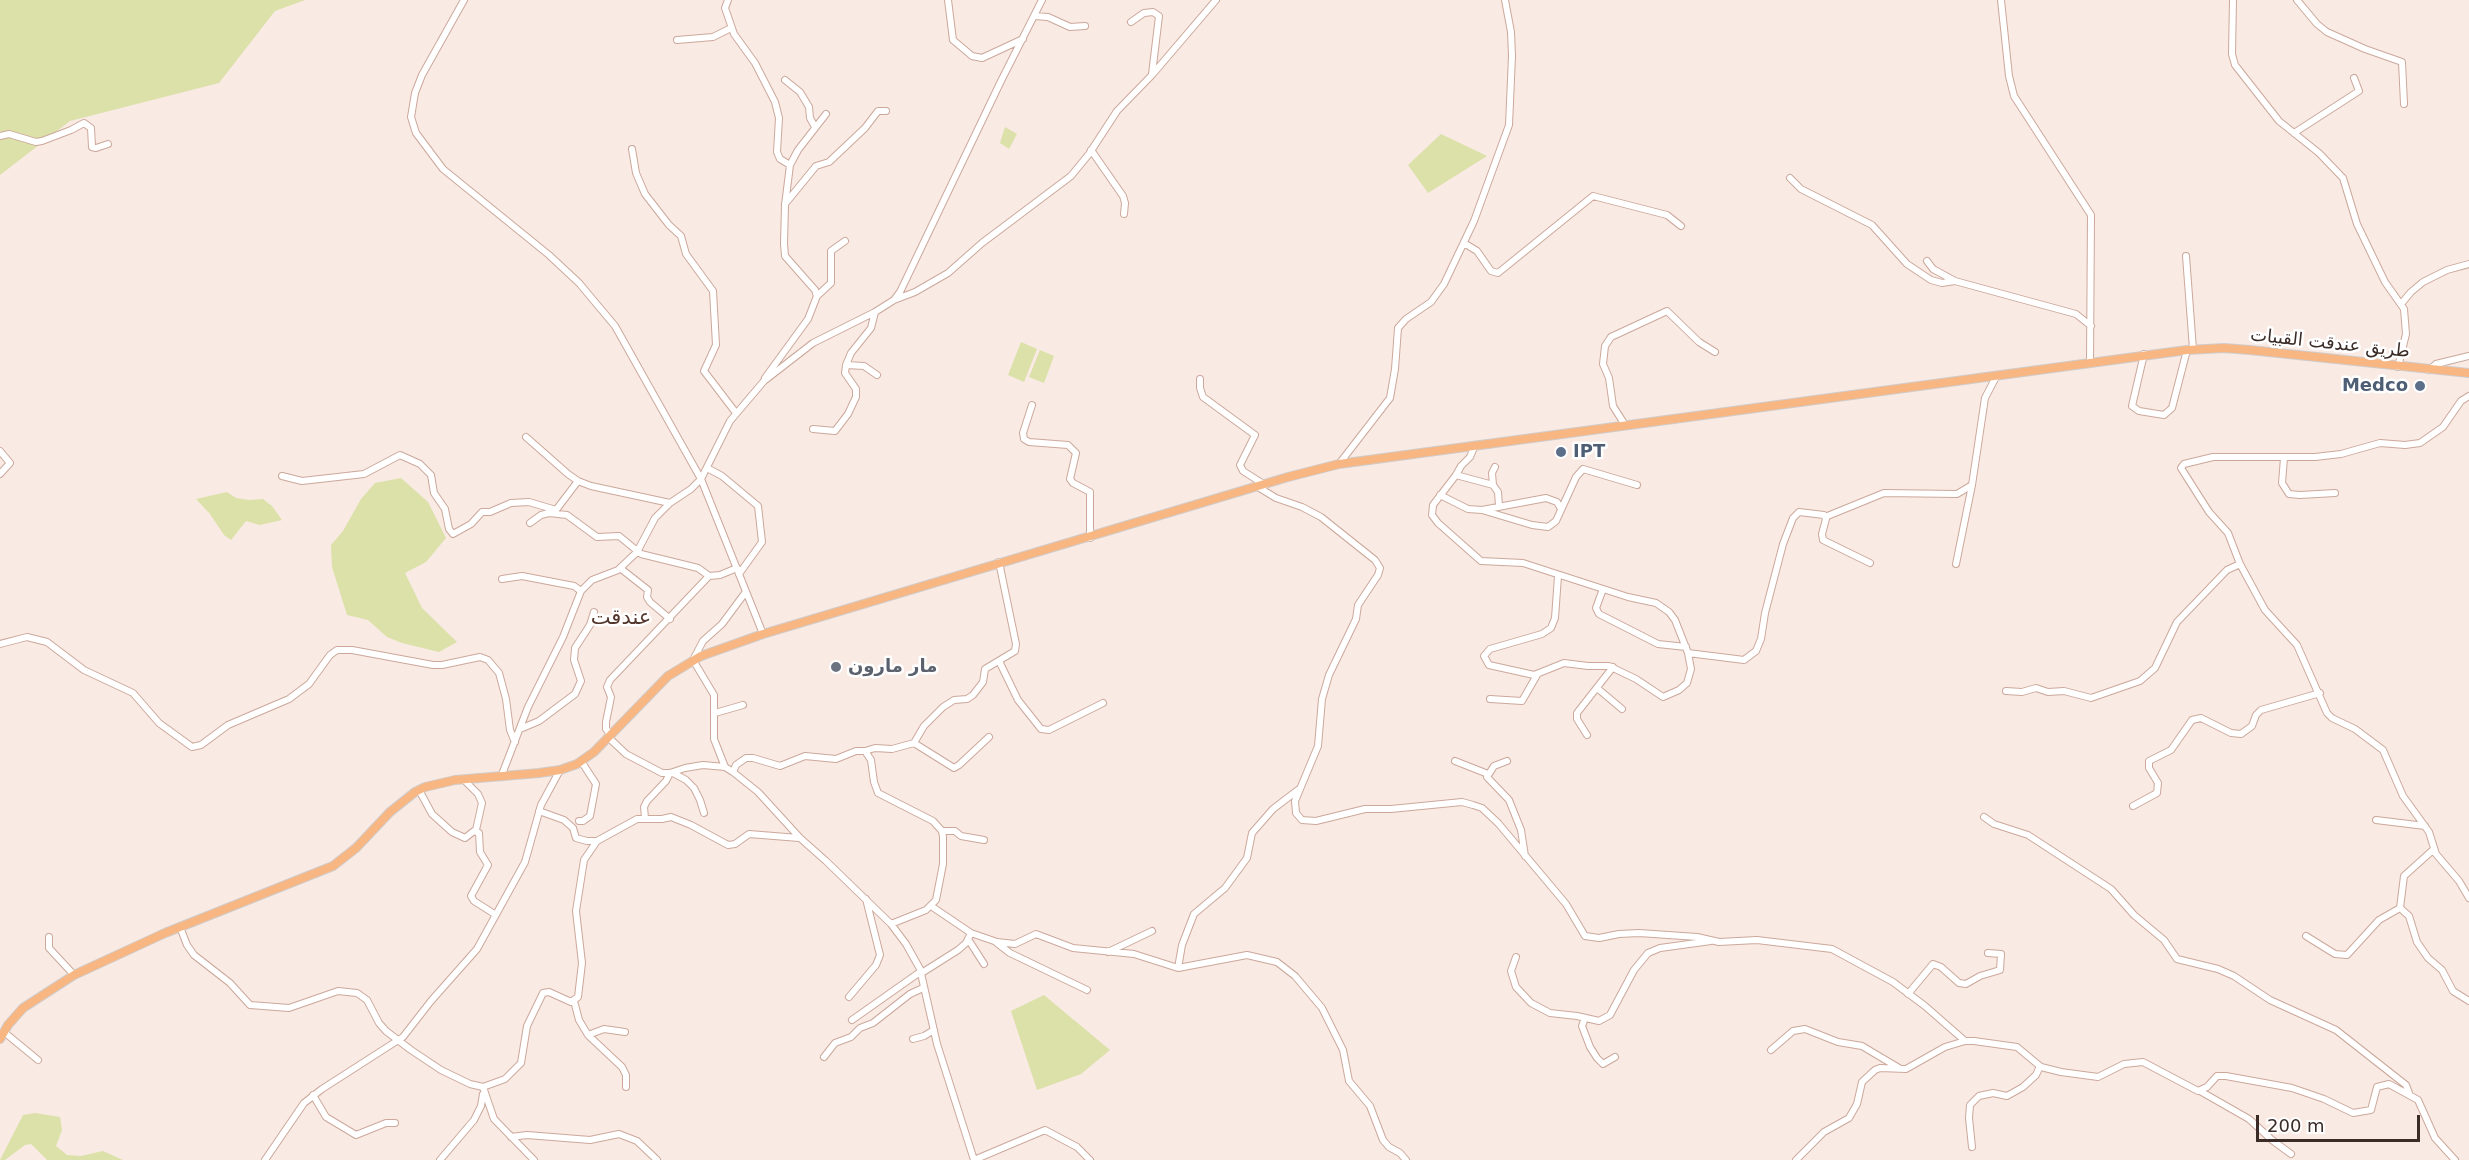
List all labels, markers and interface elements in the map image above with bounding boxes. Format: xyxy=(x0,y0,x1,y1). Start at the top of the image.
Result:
street label: طريق عندقت القبيات xyxy=(2249,325,2411,363)
place label: Medco xyxy=(2342,375,2408,397)
marker: Medco xyxy=(2413,379,2427,393)
place label: IPT xyxy=(1573,441,1605,463)
marker: IPT xyxy=(1554,445,1568,459)
district label: عندقت xyxy=(591,606,651,632)
place label: مار مارون xyxy=(848,656,937,678)
marker: مار مارون xyxy=(829,660,843,674)
scale bar xyxy=(2259,1103,2422,1141)
text: 200 m xyxy=(2267,1115,2325,1136)

